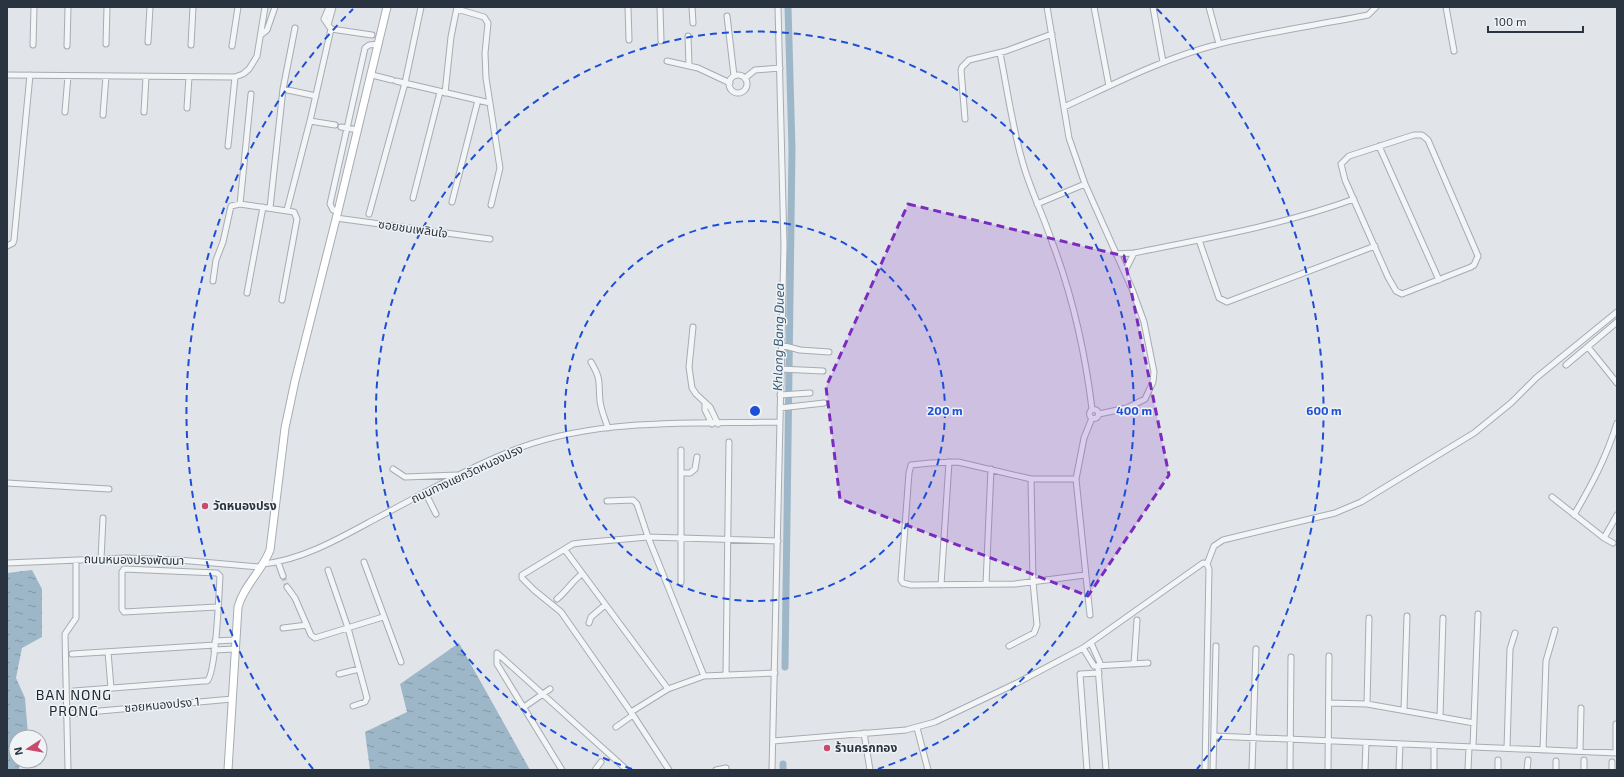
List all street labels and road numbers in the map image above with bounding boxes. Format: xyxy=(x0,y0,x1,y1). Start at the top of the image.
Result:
street label: ซอยชมเพลินใจ xyxy=(377,216,449,240)
street label: ถนนทางแยกวัดหนองปรง xyxy=(408,441,525,505)
street label: ถนนหนองปรงพัฒนา xyxy=(84,551,184,567)
street label: ซอยหนองปรง 1 xyxy=(124,694,200,714)

